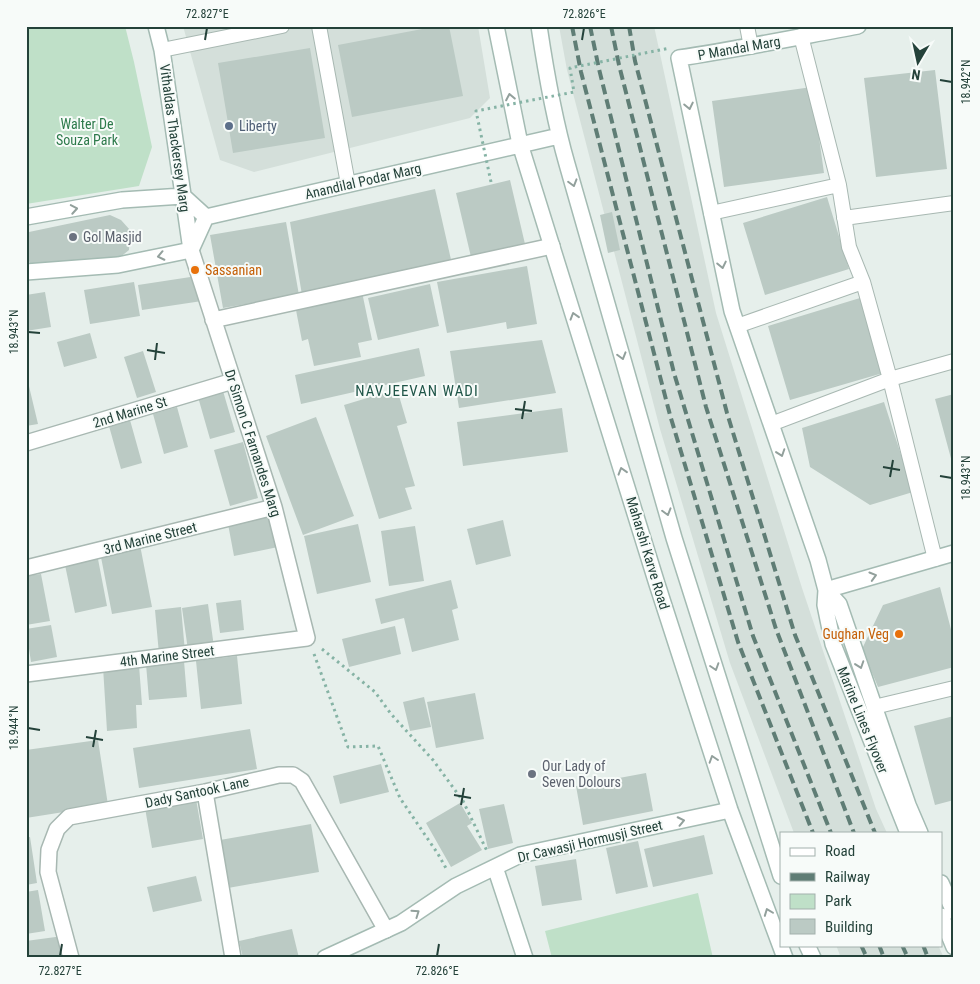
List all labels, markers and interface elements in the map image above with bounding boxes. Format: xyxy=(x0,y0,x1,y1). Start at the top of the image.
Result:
text: 72.827°E xyxy=(185,7,229,21)
text: 72.826°E xyxy=(562,7,606,21)
street label: P Mandal Marg xyxy=(697,33,781,63)
north arrow xyxy=(892,38,942,88)
text: 18.942°N xyxy=(959,60,973,104)
street label: Vithaldas Thackersey Marg xyxy=(157,63,193,213)
text: N xyxy=(910,66,921,83)
one-way arrow xyxy=(506,92,516,101)
one-way arrow xyxy=(683,102,693,110)
park label: Walter De Souza Park xyxy=(56,116,119,148)
place label: Liberty xyxy=(239,118,277,134)
marker: Liberty xyxy=(223,120,235,132)
street label: Anandilal Podar Marg xyxy=(303,160,423,202)
one-way arrow xyxy=(567,178,577,186)
one-way arrow xyxy=(70,204,79,214)
place label: Gol Masjid xyxy=(83,229,142,245)
marker: Gol Masjid xyxy=(67,231,79,243)
one-way arrow xyxy=(157,250,166,261)
one-way arrow xyxy=(716,261,727,269)
place label: Sassanian xyxy=(205,262,262,278)
marker: Sassanian xyxy=(189,264,201,276)
text: 18.943°N xyxy=(7,310,21,354)
one-way arrow xyxy=(569,312,579,320)
one-way arrow xyxy=(617,351,627,360)
street label: Dr Simon C Farnandes Marg xyxy=(222,367,284,519)
district label: NAVJEEVAN WADI xyxy=(355,382,479,400)
street label: 2nd Marine St xyxy=(91,393,169,431)
one-way arrow xyxy=(775,449,785,457)
text: 18.943°N xyxy=(959,456,973,500)
one-way arrow xyxy=(617,467,627,475)
street label: Maharshi Karve Road xyxy=(623,495,673,611)
one-way arrow xyxy=(661,508,671,516)
street label: 3rd Marine Street xyxy=(102,519,198,557)
one-way arrow xyxy=(868,572,876,582)
place label: Gughan Veg xyxy=(823,626,889,642)
marker: Gughan Veg xyxy=(893,628,905,640)
street label: 4th Marine Street xyxy=(119,642,215,670)
one-way arrow xyxy=(854,660,864,668)
one-way arrow xyxy=(710,663,720,671)
street label: Marine Lines Flyover xyxy=(834,664,892,776)
text: 18.944°N xyxy=(7,706,21,750)
one-way arrow xyxy=(709,755,719,764)
place label: Our Lady of Seven Dolours xyxy=(542,758,621,790)
marker: Our Lady of Seven Dolours xyxy=(526,768,538,780)
street label: Dady Santook Lane xyxy=(144,773,251,811)
one-way arrow xyxy=(677,816,686,827)
street label: Dr Cawasji Hormusji Street xyxy=(516,817,664,865)
legend xyxy=(780,832,942,946)
text: Road xyxy=(825,842,855,860)
text: Railway xyxy=(825,868,870,886)
text: Park xyxy=(825,892,852,910)
one-way arrow xyxy=(764,908,774,917)
one-way arrow xyxy=(410,910,419,919)
text: Building xyxy=(825,918,873,936)
text: 72.827°E xyxy=(38,964,82,978)
text: 72.826°E xyxy=(415,964,459,978)

